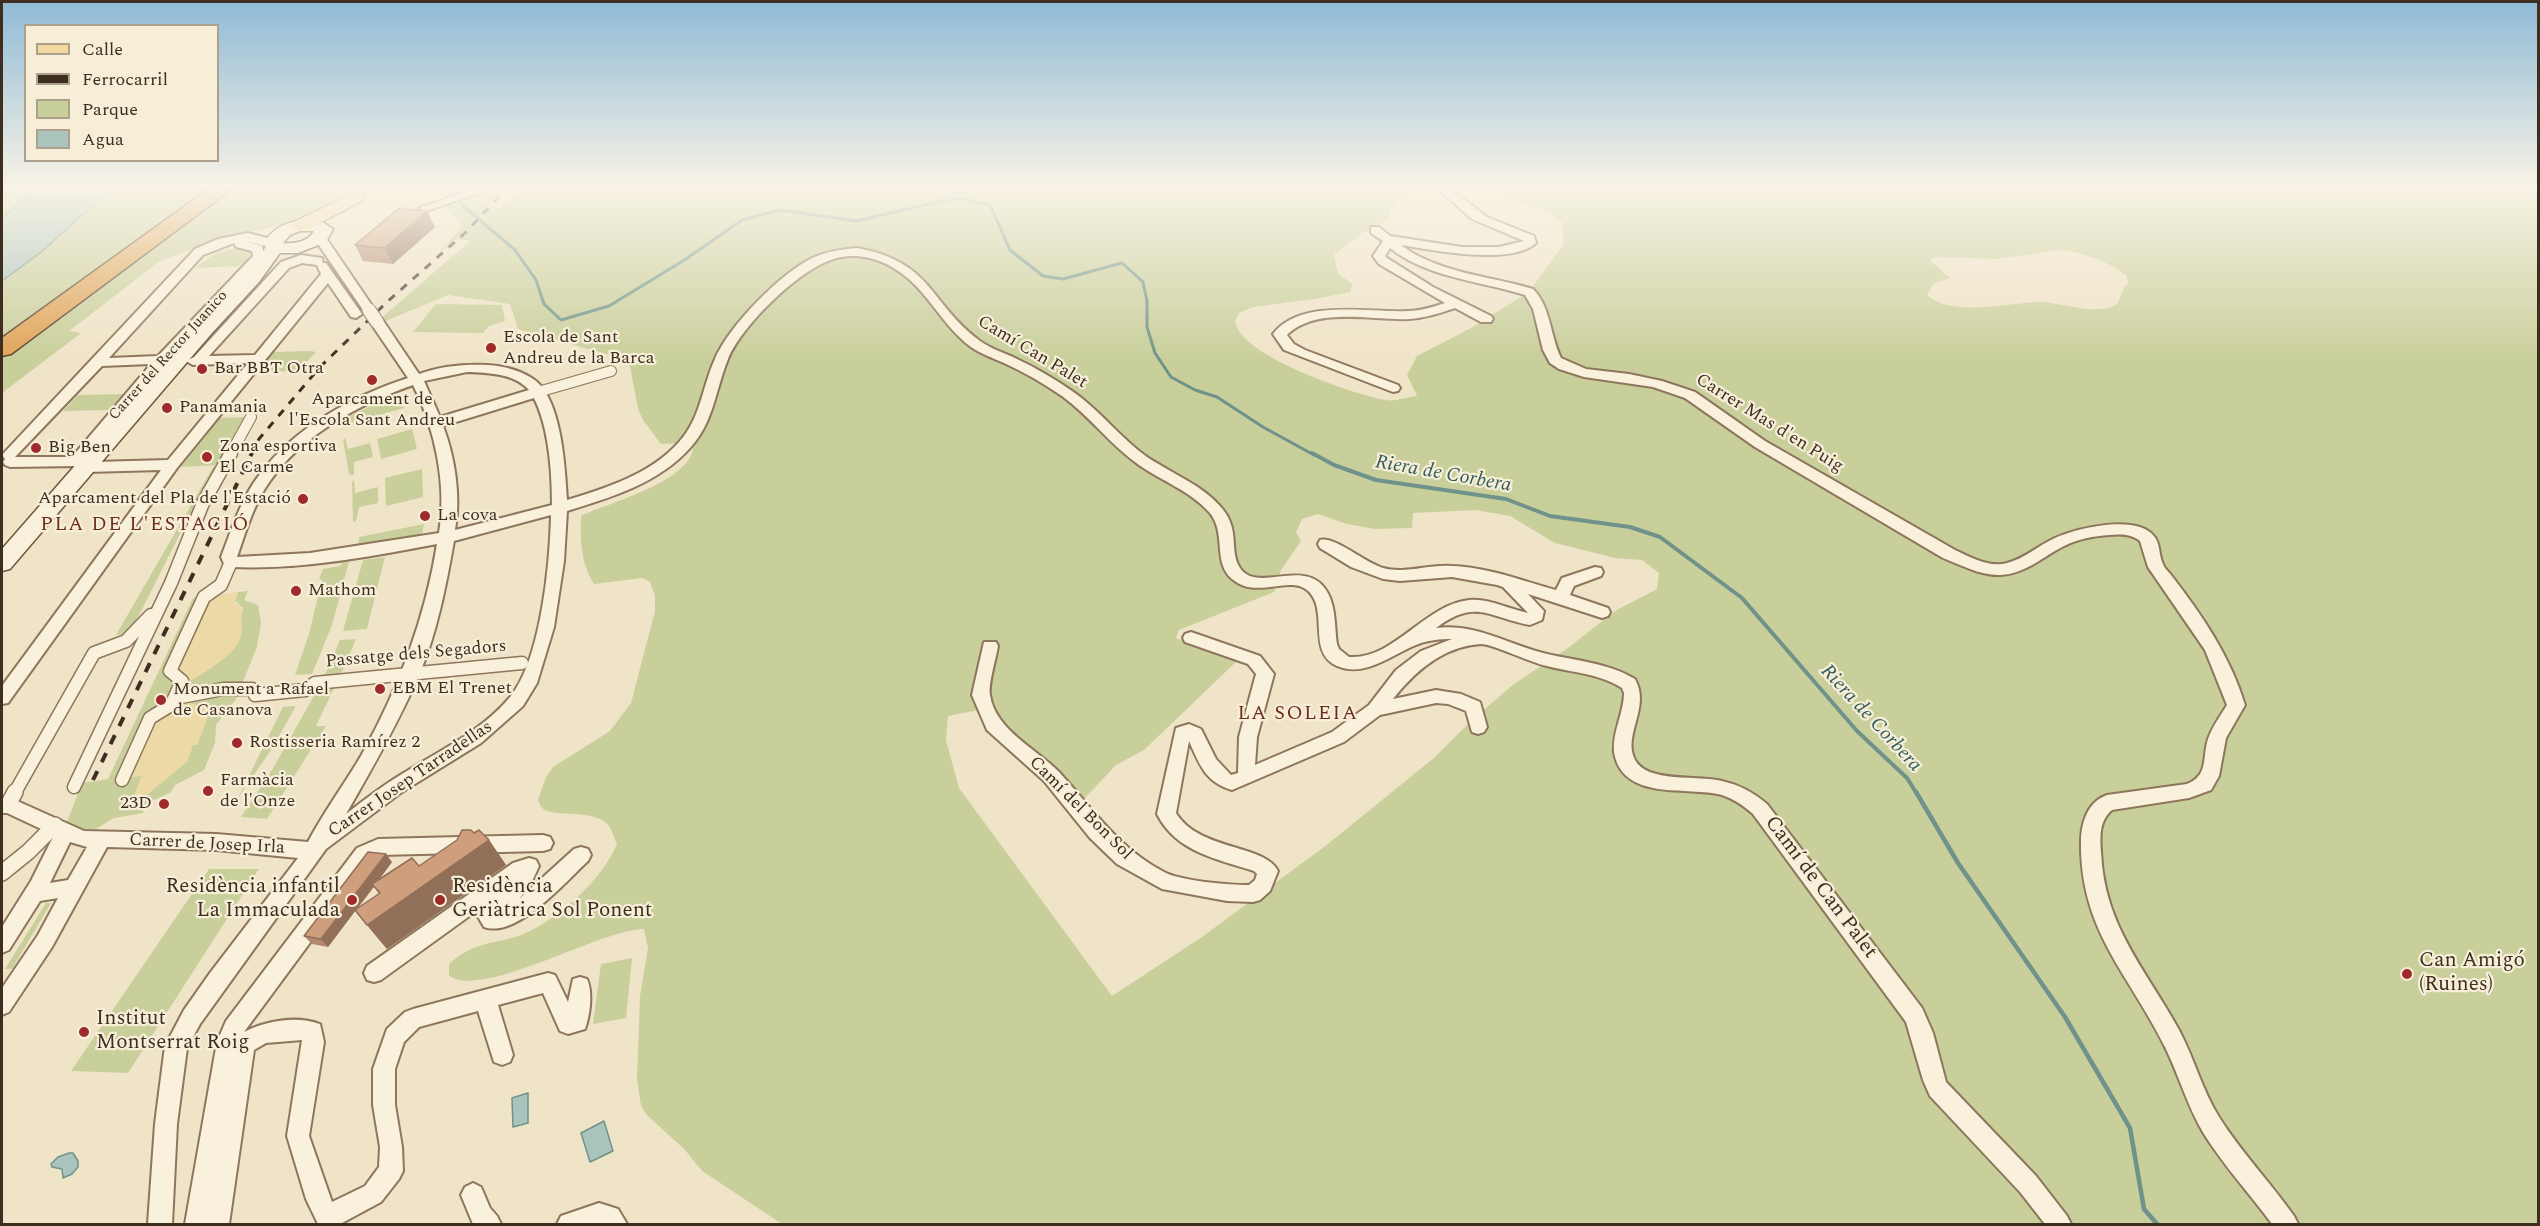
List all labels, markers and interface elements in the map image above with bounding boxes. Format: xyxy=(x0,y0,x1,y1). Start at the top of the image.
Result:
legend xyxy=(24,24,219,162)
text: Calle xyxy=(82,36,123,63)
text: Ferrocarril xyxy=(82,66,168,93)
text: Parque xyxy=(82,96,138,123)
text: Agua xyxy=(82,126,124,153)
street label: Carrer del Rector Juanico xyxy=(106,287,232,425)
street label: Camí Can Palet xyxy=(973,312,1091,394)
place label: Escola de Sant Andreu de la Barca xyxy=(503,327,655,370)
marker: Escola de Sant Andreu de la Barca xyxy=(484,341,498,355)
place label: Bar BBT Otra xyxy=(214,358,324,380)
marker: Bar BBT Otra xyxy=(195,362,209,376)
street label: Carrer Mas d'en Puig xyxy=(1691,370,1847,478)
marker: Aparcament de l'Escola Sant Andreu xyxy=(365,373,379,387)
place label: Aparcament de l'Escola Sant Andreu xyxy=(289,389,455,432)
place label: Panamania xyxy=(179,397,267,419)
marker: Panamania xyxy=(160,401,174,415)
place label: Zona esportiva El Carme xyxy=(219,436,337,478)
place label: Big Ben xyxy=(48,437,111,459)
marker: Big Ben xyxy=(29,441,43,455)
marker: Zona esportiva El Carme xyxy=(200,450,214,464)
water label: Riera de Corbera xyxy=(1373,451,1513,499)
place label: Aparcament del Pla de l'Estació xyxy=(38,488,291,510)
marker: Aparcament del Pla de l'Estació xyxy=(296,492,310,506)
place label: La cova xyxy=(437,505,497,527)
marker: La cova xyxy=(418,509,432,523)
district label: PLA DE L'ESTACIÓ xyxy=(40,514,250,538)
place label: Mathom xyxy=(308,580,376,602)
marker: Mathom xyxy=(289,584,303,598)
street label: Passatge dels Segadors xyxy=(325,636,507,674)
water label: Riera de Corbera xyxy=(1814,660,1926,778)
place label: EBM El Trenet xyxy=(392,678,512,700)
place label: Monument a Rafael de Casanova xyxy=(173,679,329,722)
marker: EBM El Trenet xyxy=(373,682,387,696)
marker: Monument a Rafael de Casanova xyxy=(154,693,168,707)
district label: LA SOLEIA xyxy=(1238,703,1358,727)
street label: Carrer Josep Tarradellas xyxy=(325,717,497,843)
place label: Rostisseria Ramírez 2 xyxy=(249,732,420,754)
marker: Rostisseria Ramírez 2 xyxy=(230,736,244,750)
street label: Camí del Bon Sol xyxy=(1024,753,1136,865)
place label: Farmàcia de l'Onze xyxy=(220,770,295,812)
marker: Farmàcia de l'Onze xyxy=(201,784,215,798)
place label: 23D xyxy=(120,793,152,815)
marker: 23D xyxy=(157,797,171,811)
street label: Camí de Can Palet xyxy=(1758,812,1882,964)
street label: Carrer de Josep Irla xyxy=(129,830,285,860)
place label: Residència infantil La Immaculada xyxy=(165,875,340,925)
place label: Residència Geriàtrica Sol Ponent xyxy=(452,875,652,925)
marker: Residència infantil La Immaculada xyxy=(345,893,359,907)
marker: Residència Geriàtrica Sol Ponent xyxy=(433,893,447,907)
place label: Can Amigó (Ruines) xyxy=(2419,949,2525,999)
marker: Can Amigó (Ruines) xyxy=(2400,967,2414,981)
place label: Institut Montserrat Roig xyxy=(96,1007,249,1057)
marker: Institut Montserrat Roig xyxy=(77,1025,91,1039)

